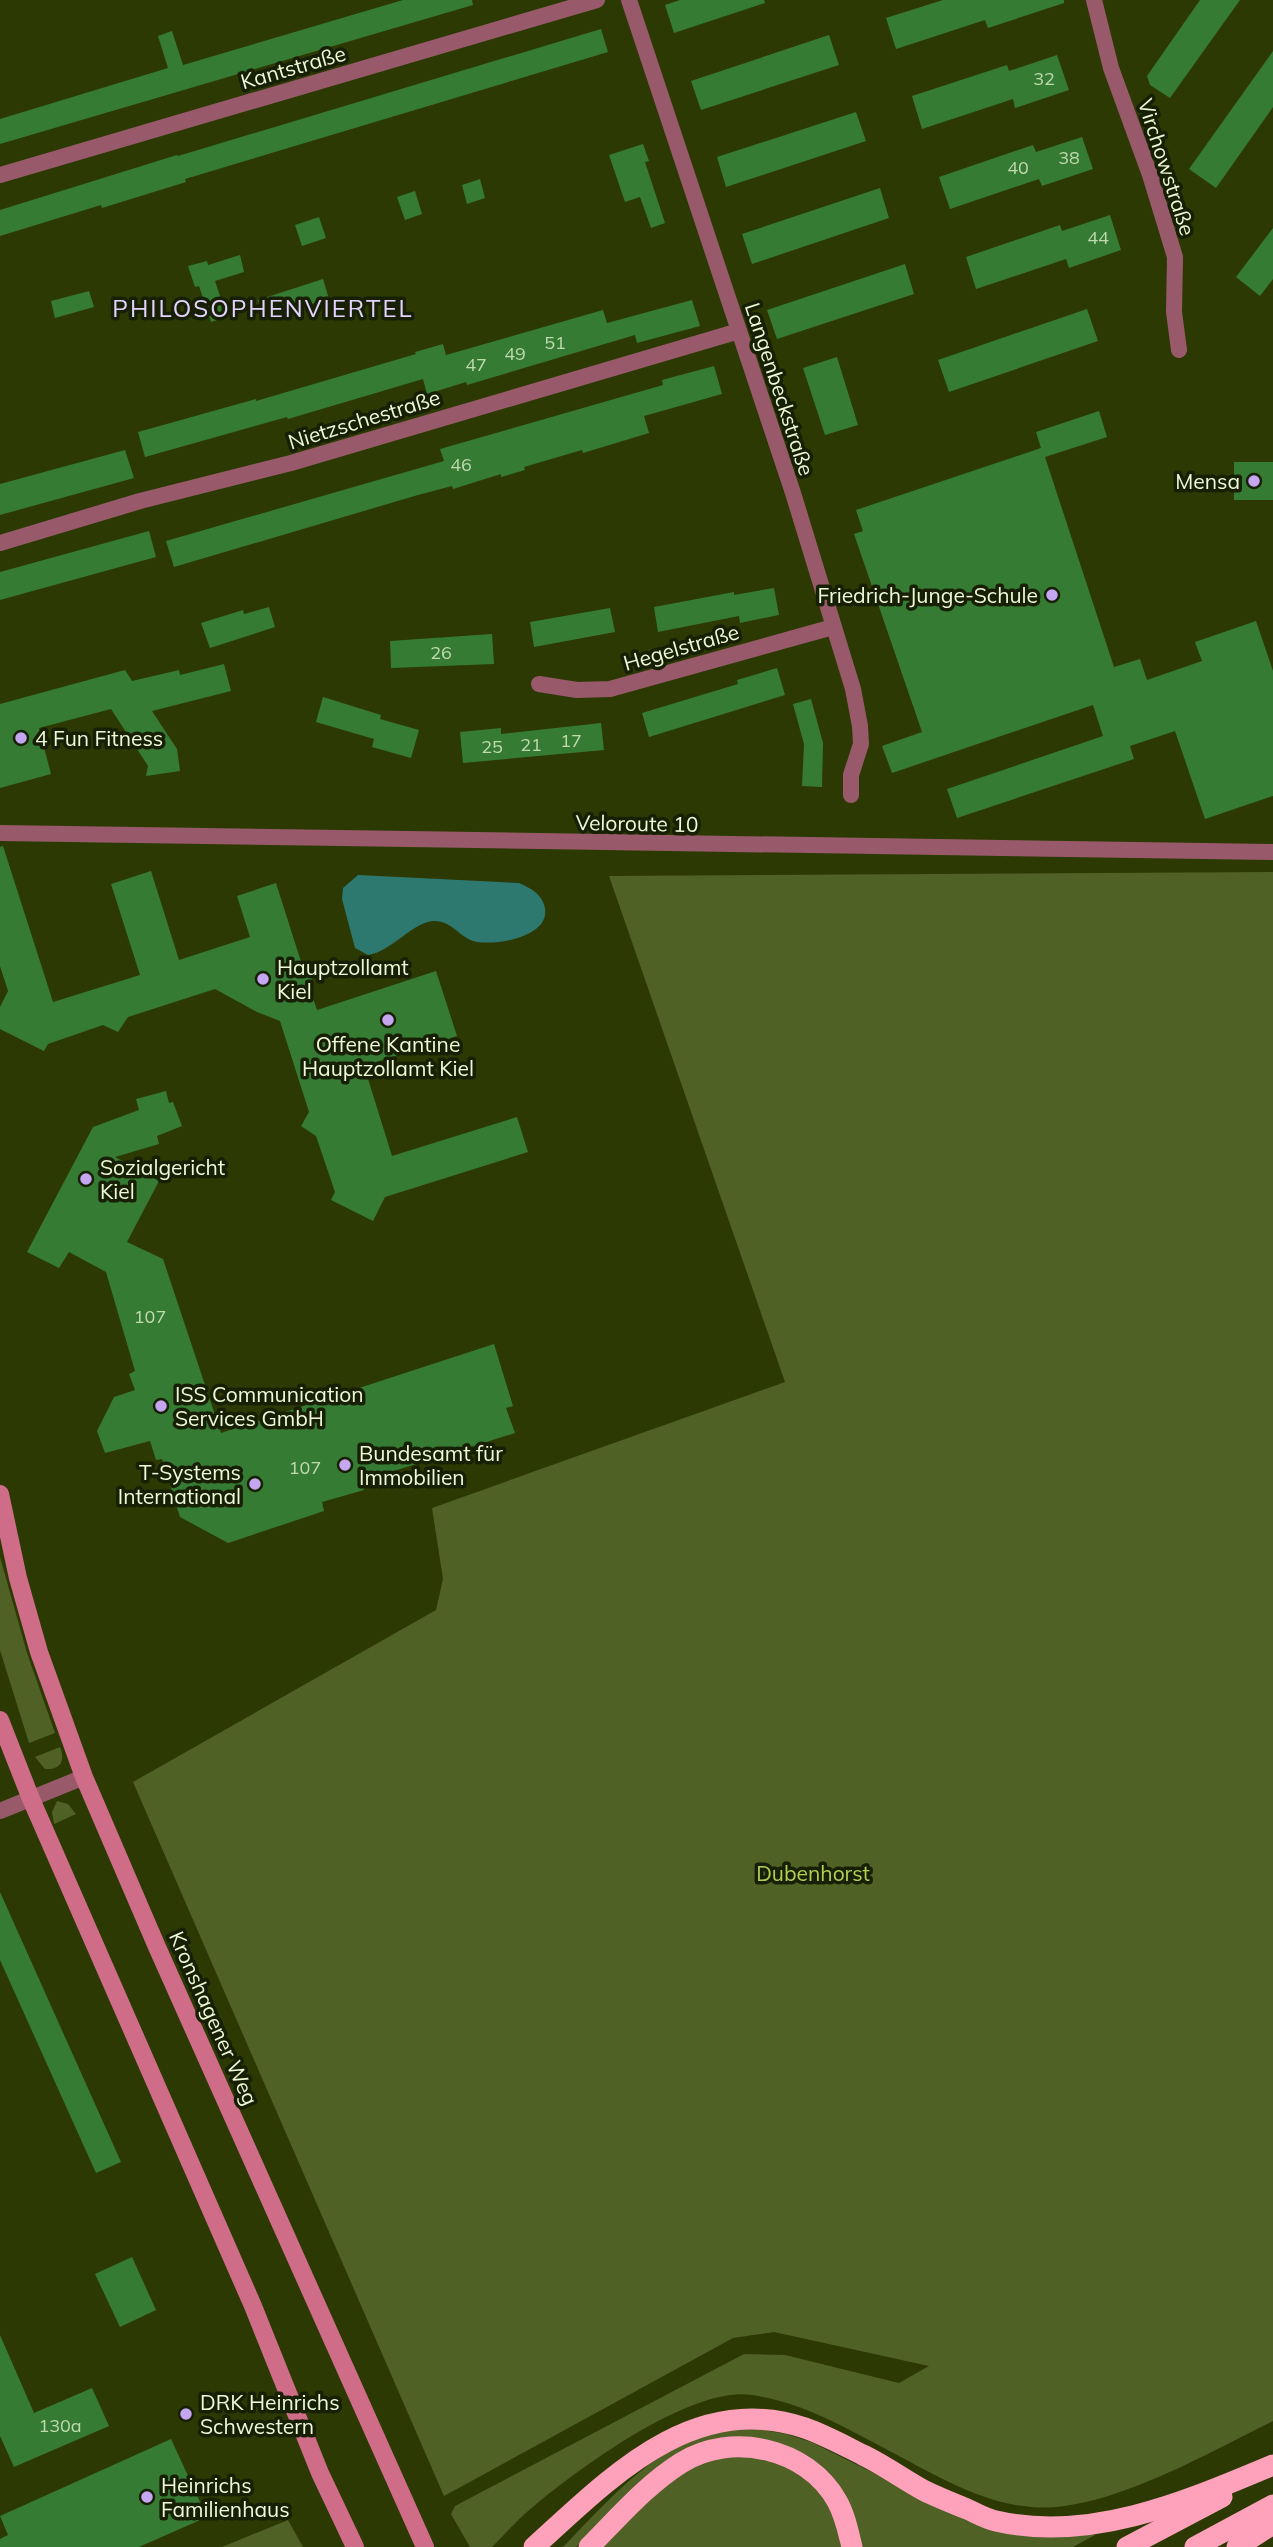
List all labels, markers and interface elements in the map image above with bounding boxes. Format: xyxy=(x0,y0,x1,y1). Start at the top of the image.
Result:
street label: Kantstraße xyxy=(237,40,349,94)
house number: 32 xyxy=(1033,67,1055,90)
street label: Virchowstraße xyxy=(1133,95,1201,239)
house number: 38 xyxy=(1058,146,1080,169)
house number: 40 xyxy=(1007,156,1029,179)
house number: 44 xyxy=(1087,226,1109,249)
district label: PHILOSOPHENVIERTEL xyxy=(112,293,414,323)
street label: Langenbeckstraße xyxy=(740,299,820,479)
house number: 51 xyxy=(544,331,566,354)
house number: 49 xyxy=(504,342,526,365)
house number: 47 xyxy=(465,353,487,376)
street label: Nietzschestraße xyxy=(285,384,443,454)
house number: 46 xyxy=(450,453,472,476)
place label: Mensa xyxy=(1175,468,1240,494)
marker: Mensa xyxy=(1246,473,1262,489)
place label: Friedrich-Junge-Schule xyxy=(817,582,1038,608)
marker: Friedrich-Junge-Schule xyxy=(1044,587,1060,603)
street label: Hegelstraße xyxy=(620,618,742,676)
house number: 26 xyxy=(430,641,452,664)
place label: 4 Fun Fitness xyxy=(35,725,163,751)
house number: 17 xyxy=(560,729,582,752)
marker: 4 Fun Fitness xyxy=(13,730,29,746)
house number: 21 xyxy=(520,733,542,756)
house number: 25 xyxy=(481,735,503,758)
street label: Veloroute 10 xyxy=(575,809,699,837)
place label: Hauptzollamt Kiel xyxy=(277,954,409,1004)
marker: Hauptzollamt Kiel xyxy=(255,971,271,987)
marker: Offene Kantine Hauptzollamt Kiel xyxy=(380,1012,396,1028)
place label: Offene Kantine Hauptzollamt Kiel xyxy=(302,1031,474,1081)
place label: Sozialgericht Kiel xyxy=(100,1154,225,1204)
marker: Sozialgericht Kiel xyxy=(78,1171,94,1187)
house number: 107 xyxy=(134,1305,166,1328)
place label: ISS Communication Services GmbH xyxy=(175,1381,364,1431)
marker: ISS Communication Services GmbH xyxy=(153,1398,169,1414)
place label: Bundesamt für Immobilien xyxy=(359,1440,503,1490)
house number: 107 xyxy=(289,1456,321,1479)
marker: Bundesamt für Immobilien xyxy=(337,1457,353,1473)
place label: T-Systems International xyxy=(118,1459,241,1509)
marker: T-Systems International xyxy=(247,1476,263,1492)
park label: Dubenhorst xyxy=(756,1860,870,1886)
street label: Kronshagener Weg xyxy=(164,1927,264,2109)
place label: DRK Heinrichs Schwestern xyxy=(200,2389,340,2439)
marker: DRK Heinrichs Schwestern xyxy=(178,2406,194,2422)
house number: 130a xyxy=(38,2414,82,2437)
place label: Heinrichs Familienhaus xyxy=(161,2472,290,2522)
marker: Heinrichs Familienhaus xyxy=(139,2489,155,2505)

